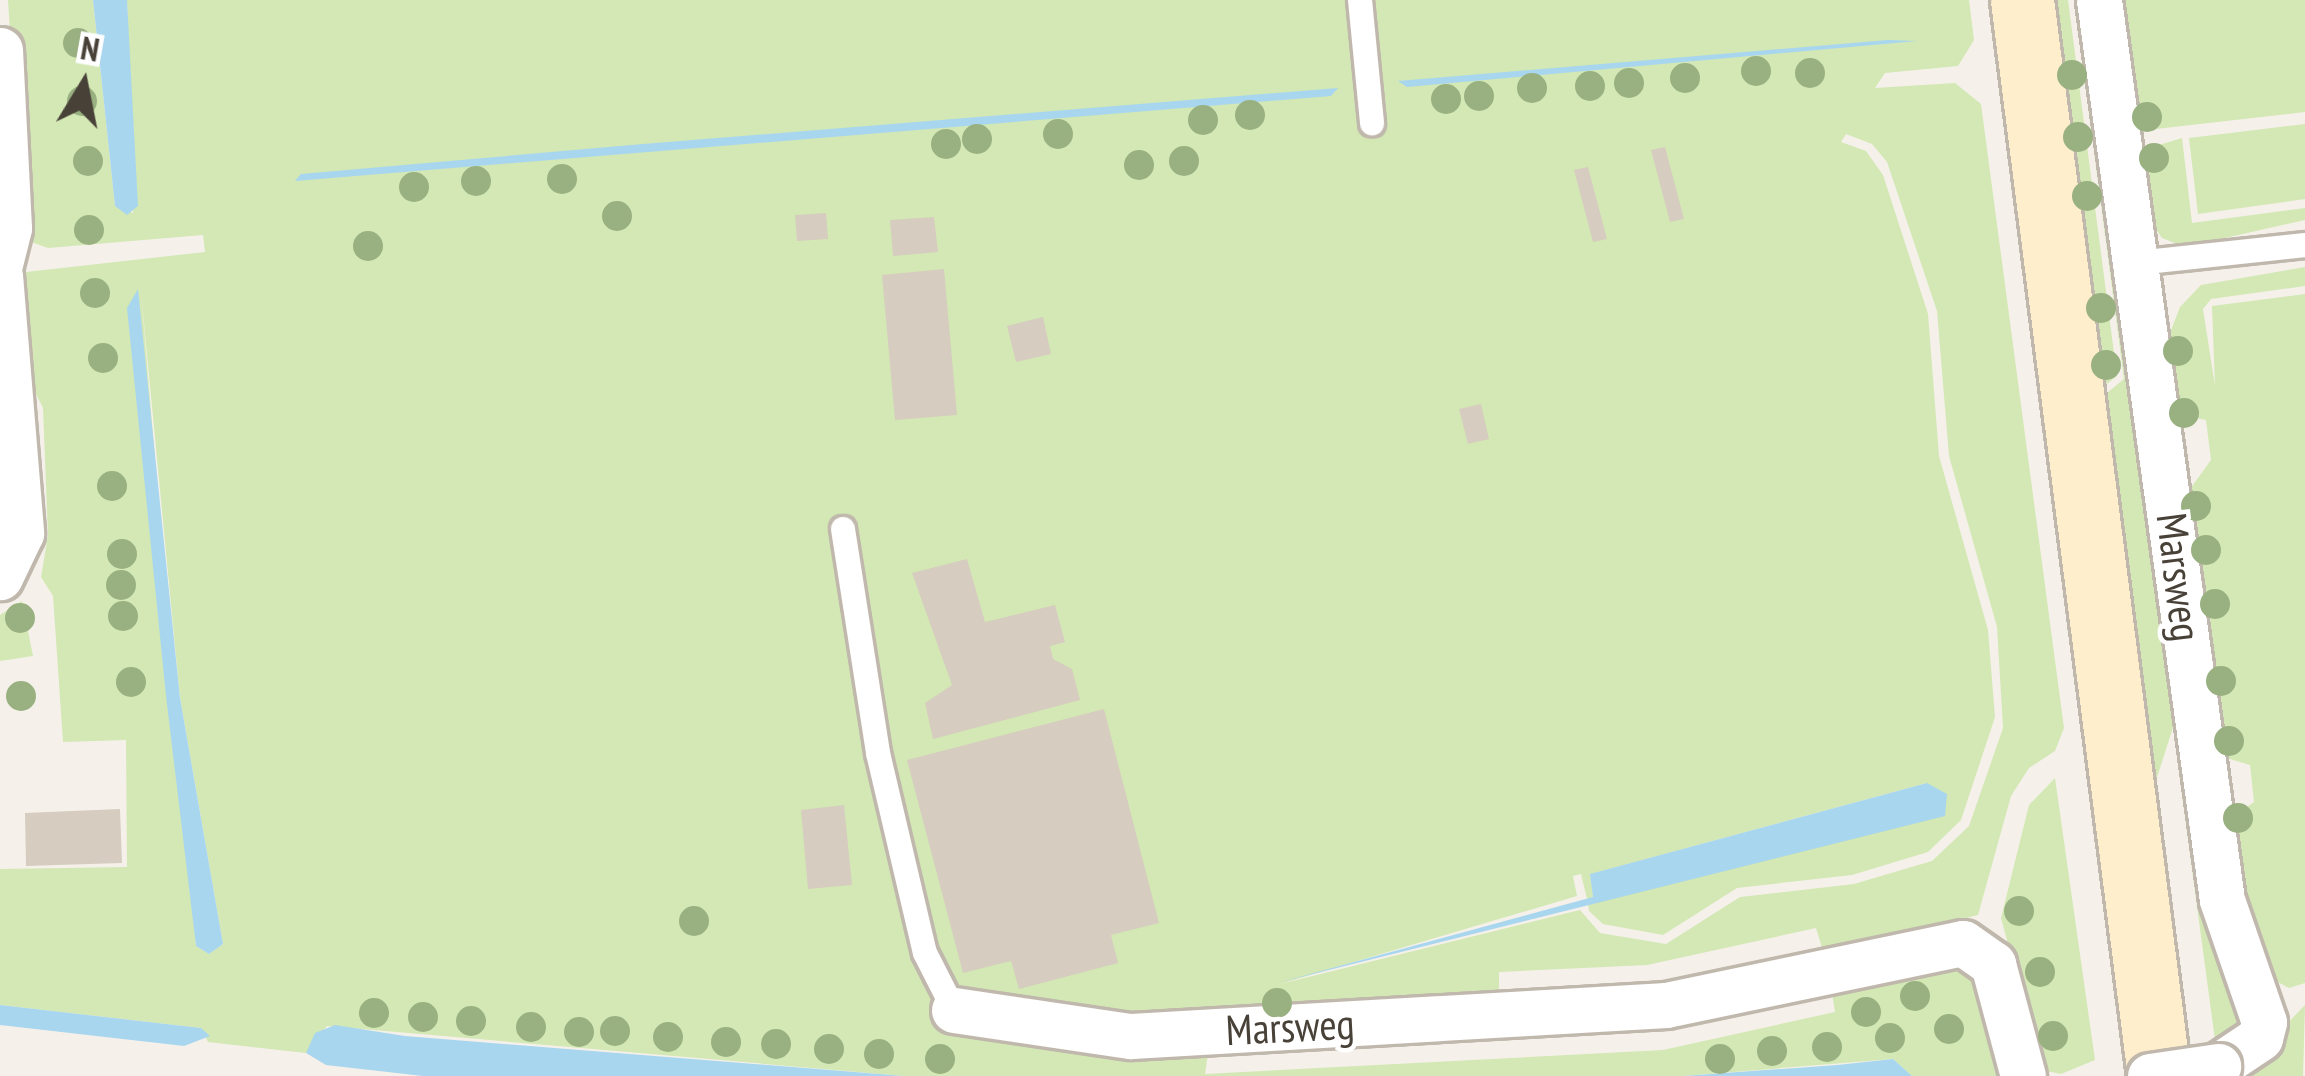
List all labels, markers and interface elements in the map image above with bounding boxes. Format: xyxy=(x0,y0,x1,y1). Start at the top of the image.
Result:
north arrow xyxy=(24,24,144,144)
text: N xyxy=(78,25,103,71)
street label: Marsweg xyxy=(2146,510,2212,644)
street label: Marsweg xyxy=(1224,998,1356,1056)

